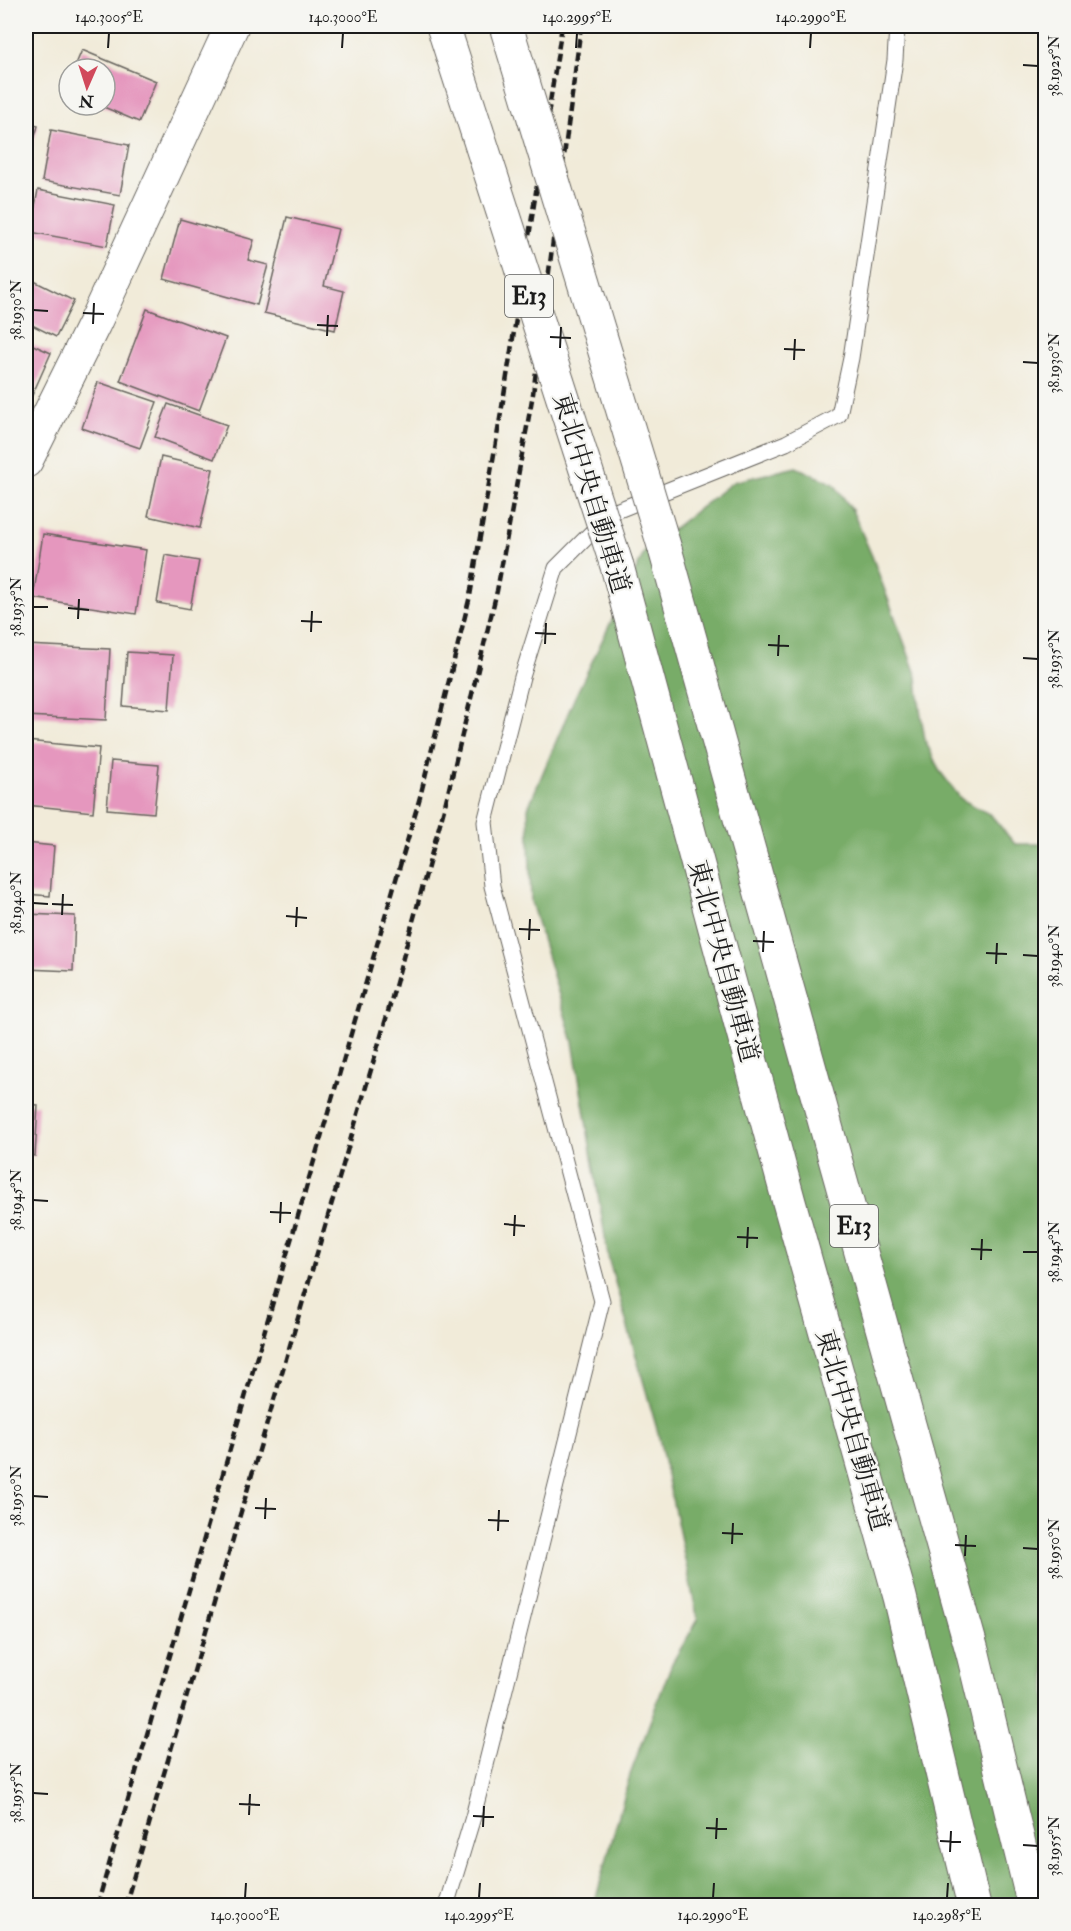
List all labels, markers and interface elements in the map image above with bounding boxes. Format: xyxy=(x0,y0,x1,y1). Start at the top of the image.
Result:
text: 140.3005°E xyxy=(75,8,143,27)
text: 140.3000°E xyxy=(309,8,378,27)
text: 140.2995°E xyxy=(542,8,612,27)
text: 140.2990°E xyxy=(776,8,847,27)
text: 38.1925°N xyxy=(1045,35,1064,97)
north arrow xyxy=(57,57,117,117)
text: N xyxy=(78,91,95,111)
road number: E13 xyxy=(505,275,553,317)
text: 38.1930°N xyxy=(7,279,26,340)
text: 38.1930°N xyxy=(1045,332,1064,393)
street label: 東北中央自動車道 xyxy=(545,389,637,597)
text: 38.1935°N xyxy=(7,577,26,637)
text: 38.1935°N xyxy=(1045,629,1064,689)
street label: 東北中央自動車道 xyxy=(681,857,765,1066)
text: 38.1940°N xyxy=(7,871,26,935)
text: 38.1940°N xyxy=(1045,924,1064,988)
text: 38.1945°N xyxy=(7,1168,26,1231)
road number: E13 xyxy=(830,1205,878,1247)
text: 38.1945°N xyxy=(1045,1220,1064,1283)
street label: 東北中央自動車道 xyxy=(808,1326,896,1535)
text: 38.1950°N xyxy=(7,1465,26,1527)
text: 38.1950°N xyxy=(1045,1518,1064,1580)
text: 38.1955°N xyxy=(7,1762,26,1823)
text: 38.1955°N xyxy=(1045,1815,1064,1876)
text: 140.3000°E xyxy=(211,1906,280,1925)
text: 140.2995°E xyxy=(444,1906,514,1925)
text: 140.2990°E xyxy=(678,1906,749,1925)
text: 140.2985°E xyxy=(912,1906,982,1925)

